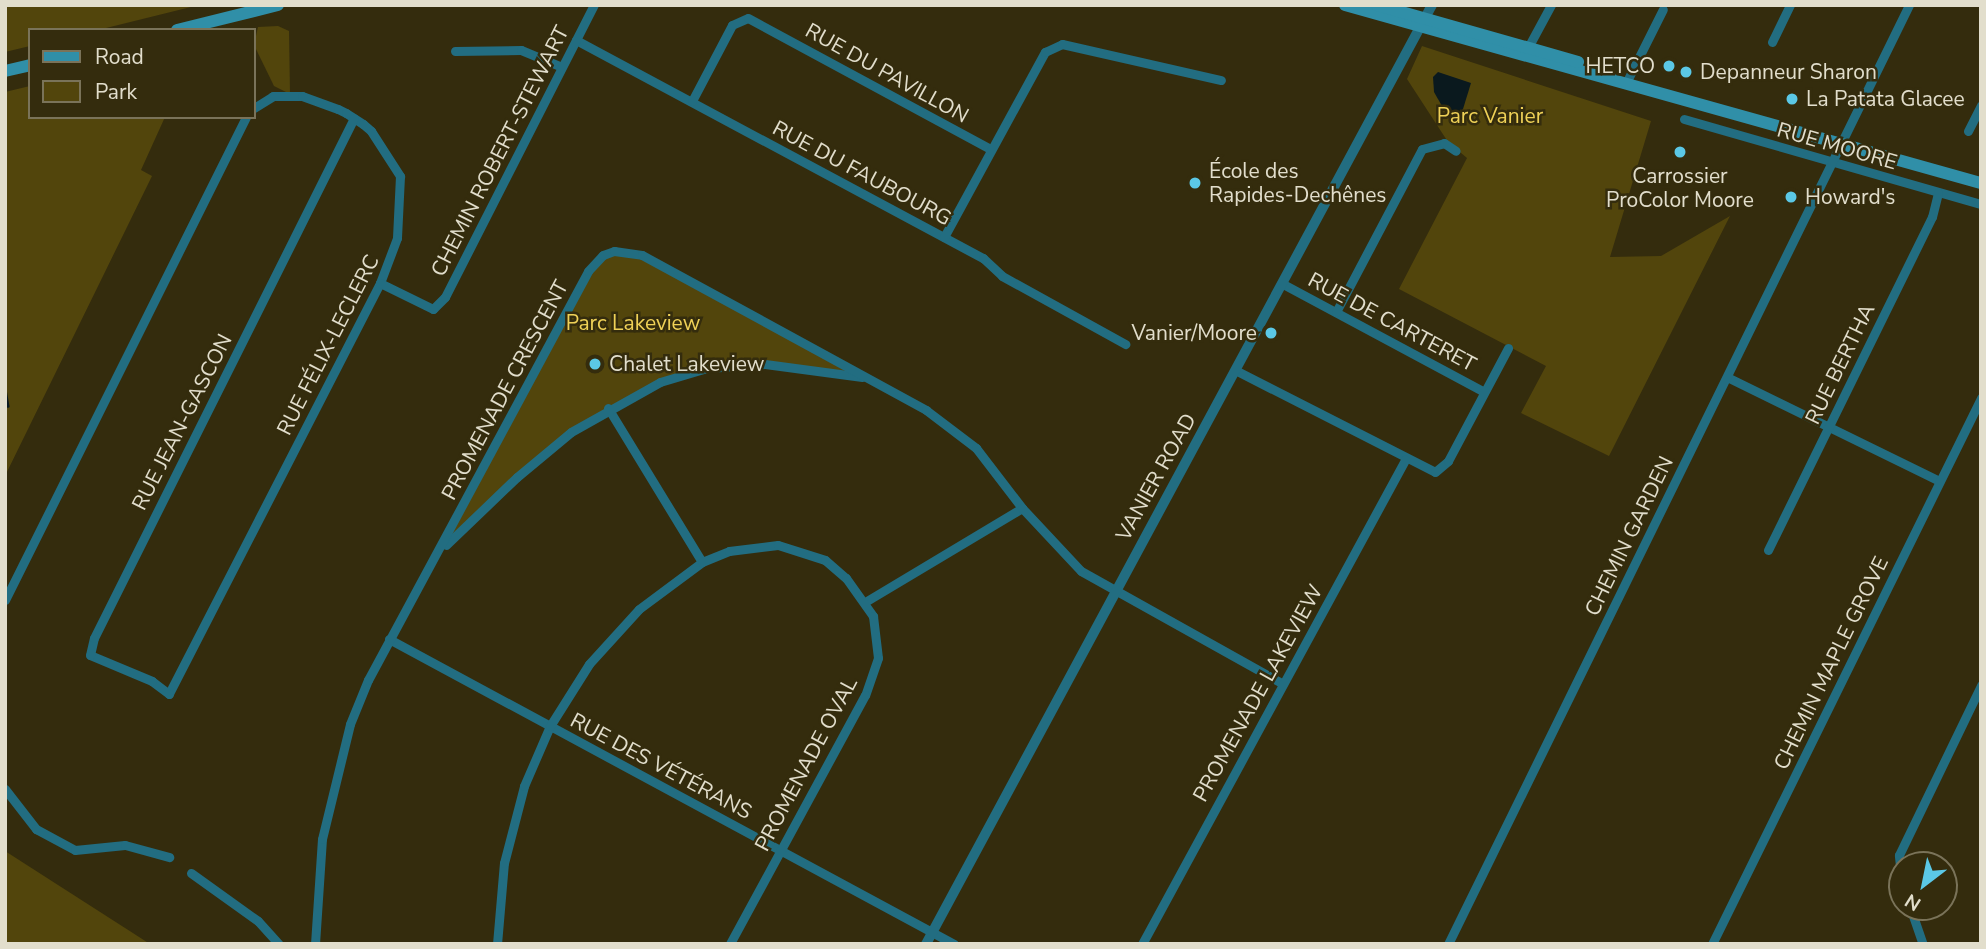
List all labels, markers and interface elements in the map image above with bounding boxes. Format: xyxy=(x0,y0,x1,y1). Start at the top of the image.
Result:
street label: RUE DU PAVILLON xyxy=(801,18,973,128)
street label: CHEMIN ROBERT-STEWART xyxy=(426,22,574,280)
legend xyxy=(28,28,256,119)
text: Road xyxy=(95,43,144,71)
place label: HETCO xyxy=(1586,53,1655,79)
marker: HETCO xyxy=(1661,58,1677,74)
place label: Depanneur Sharon xyxy=(1700,59,1877,85)
marker: Depanneur Sharon xyxy=(1678,64,1694,80)
text: Park xyxy=(95,78,137,106)
place label: La Patata Glacee xyxy=(1806,86,1965,112)
marker: La Patata Glacee xyxy=(1784,91,1800,107)
park label: Parc Vanier xyxy=(1437,103,1543,129)
street label: RUE DU FAUBOURG xyxy=(768,115,956,231)
street label: RUE MOORE xyxy=(1774,117,1900,175)
marker: Carrossier ProColor Moore xyxy=(1672,144,1688,160)
place label: École des Rapides-Dechênes xyxy=(1209,158,1386,208)
place label: Carrossier ProColor Moore xyxy=(1606,163,1754,213)
marker: École des Rapides-Dechênes xyxy=(1187,175,1203,191)
place label: Howard's xyxy=(1805,184,1895,210)
marker: Howard's xyxy=(1783,189,1799,205)
street label: RUE FÉLIX-LECLERC xyxy=(272,251,384,439)
street label: RUE DE CARTERET xyxy=(1304,267,1480,377)
street label: PROMENADE CRESCENT xyxy=(436,276,574,504)
street label: RUE BERTHA xyxy=(1800,300,1880,428)
park label: Parc Lakeview xyxy=(566,310,700,336)
place label: Vanier/Moore xyxy=(1132,320,1257,346)
marker: Vanier/Moore xyxy=(1263,325,1279,341)
street label: RUE JEAN-GASCON xyxy=(127,330,237,514)
place label: Chalet Lakeview xyxy=(609,351,764,377)
marker: Chalet Lakeview xyxy=(587,356,603,372)
street label: VANIER ROAD xyxy=(1111,409,1201,545)
street label: CHEMIN GARDEN xyxy=(1579,452,1679,620)
street label: CHEMIN MAPLE GROVE xyxy=(1768,552,1894,774)
street label: PROMENADE LAKEVIEW xyxy=(1188,580,1328,806)
street label: PROMENADE OVAL xyxy=(749,673,863,855)
street label: RUE DES VÉTÉRANS xyxy=(566,708,756,824)
north arrow xyxy=(1888,851,1958,921)
text: N xyxy=(1900,887,1926,917)

